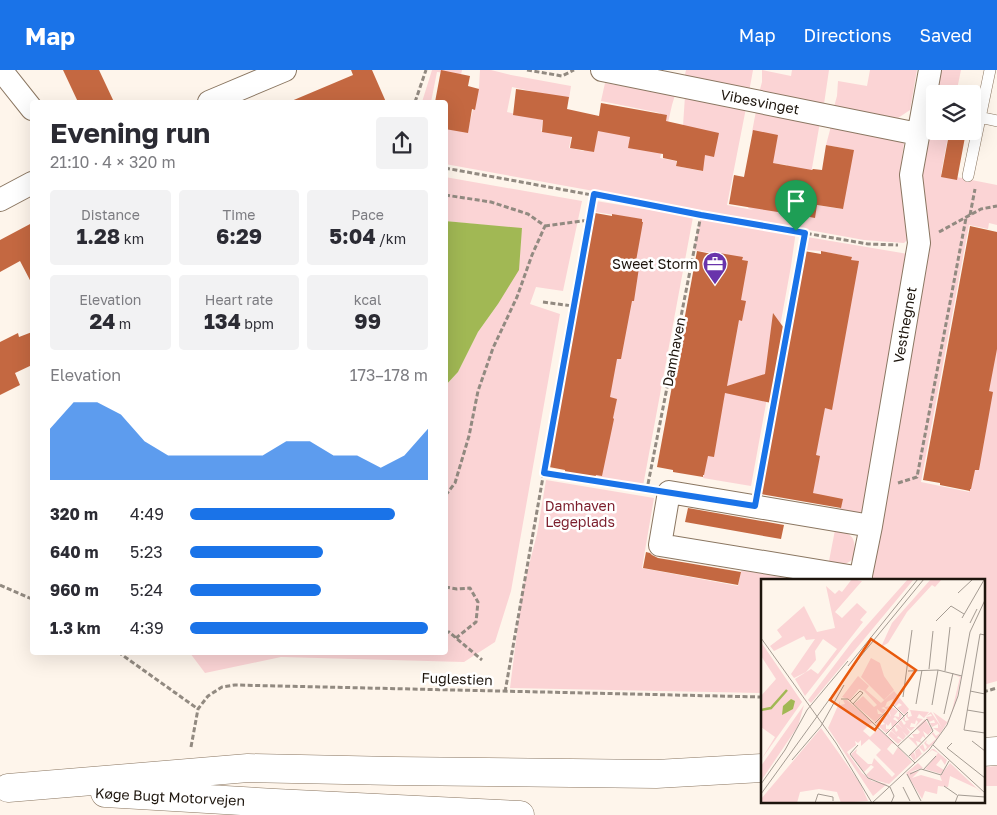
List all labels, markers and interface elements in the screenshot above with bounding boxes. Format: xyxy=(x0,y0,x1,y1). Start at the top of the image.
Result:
text: Map xyxy=(25,21,75,50)
text: Map xyxy=(739,24,775,46)
text: Directions xyxy=(803,24,891,46)
text: Saved xyxy=(919,24,972,46)
map controls xyxy=(926,85,981,140)
button: layers xyxy=(926,85,981,140)
street label: Vibesvinget xyxy=(719,86,801,117)
text: Evening run xyxy=(50,116,210,149)
button: share xyxy=(376,117,428,169)
text: 21:10 · 4 × 320 m xyxy=(50,152,176,172)
pin xyxy=(775,180,817,231)
icon: arrive xyxy=(782,187,810,215)
text: Distance xyxy=(81,206,140,223)
text: Time xyxy=(223,206,255,223)
text: Pace xyxy=(351,206,384,223)
text: 1.28 xyxy=(77,223,120,249)
text: 6:29 xyxy=(216,223,262,249)
text: 5:04 xyxy=(329,223,376,249)
text: km xyxy=(120,230,144,247)
text: /km xyxy=(376,230,406,247)
office icon: Sweet Storm xyxy=(702,251,728,285)
place label: Sweet Storm xyxy=(612,255,698,272)
street label: Vesthegnet xyxy=(889,285,920,364)
text: Elevation xyxy=(79,291,141,308)
text: Heart rate xyxy=(205,291,273,308)
text: kcal xyxy=(354,291,381,308)
text: 24 xyxy=(89,308,115,334)
text: 134 xyxy=(204,308,241,334)
text: 99 xyxy=(354,308,381,334)
text: m xyxy=(115,315,131,332)
text: bpm xyxy=(241,315,274,332)
street label: Damhaven xyxy=(658,316,689,388)
text: Elevation xyxy=(50,365,121,385)
text: 173–178 m xyxy=(350,365,428,385)
park label: Damhaven Legeplads xyxy=(545,497,615,530)
text: 320 m xyxy=(50,504,98,524)
text: 4:49 xyxy=(130,504,164,524)
text: 640 m xyxy=(50,542,99,562)
text: 5:23 xyxy=(130,542,163,562)
inset map xyxy=(761,579,984,802)
text: 960 m xyxy=(50,580,99,600)
text: 5:24 xyxy=(130,580,163,600)
text: 1.3 km xyxy=(50,618,100,638)
text: 4:39 xyxy=(130,618,164,638)
street label: Fuglestien xyxy=(421,669,493,688)
street label: Køge Bugt Motorvejen xyxy=(95,784,245,809)

